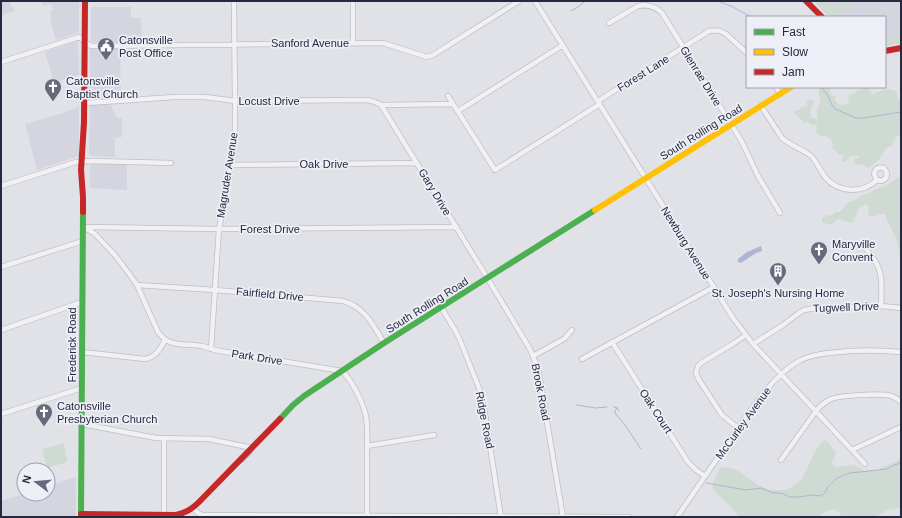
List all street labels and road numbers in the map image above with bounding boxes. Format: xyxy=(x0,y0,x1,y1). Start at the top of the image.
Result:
street label: Sanford Avenue xyxy=(271,37,349,49)
street label: Glenrae Drive xyxy=(678,44,724,108)
street label: Forest Lane xyxy=(615,52,671,94)
street label: Locust Drive xyxy=(238,95,300,107)
street label: South Rolling Road xyxy=(658,102,744,162)
street label: Magruder Avenue xyxy=(214,131,240,219)
street label: Oak Drive xyxy=(300,158,348,170)
street label: Gary Drive xyxy=(416,166,454,218)
street label: Newburg Avenue xyxy=(659,204,713,282)
street label: Forest Drive xyxy=(240,223,300,235)
street label: South Rolling Road xyxy=(384,275,470,335)
street label: Fairfield Drive xyxy=(236,285,304,303)
street label: Tugwell Drive xyxy=(813,300,879,314)
street label: Frederick Road xyxy=(66,307,78,383)
street label: Park Drive xyxy=(231,347,283,367)
street label: Brook Road xyxy=(530,362,552,422)
street label: McCurley Avenue xyxy=(713,385,773,461)
street label: Oak Court xyxy=(637,387,675,435)
street label: Ridge Road xyxy=(474,390,496,450)

